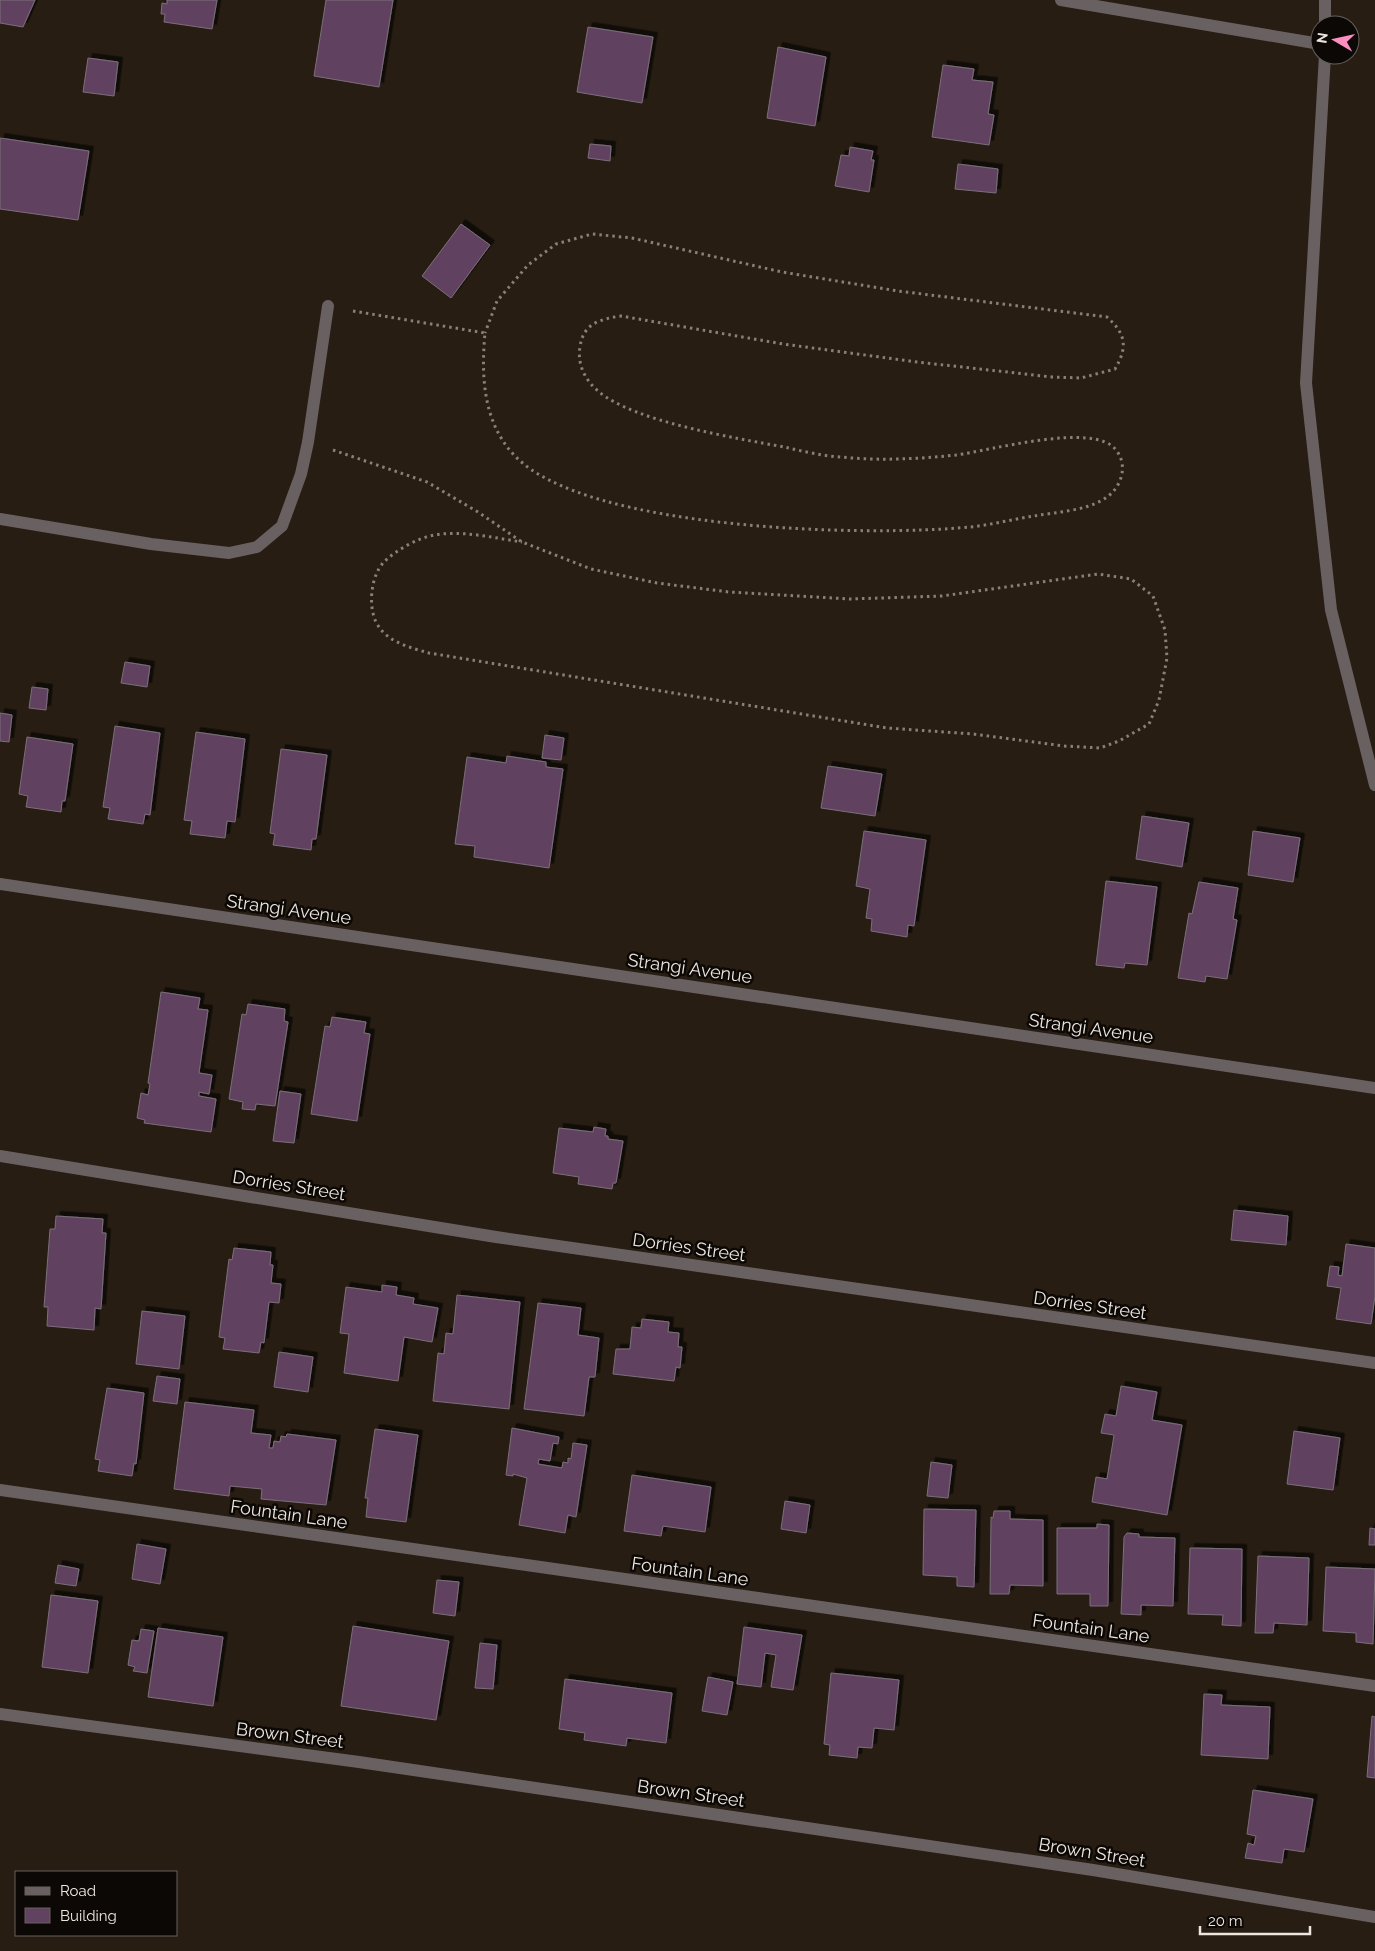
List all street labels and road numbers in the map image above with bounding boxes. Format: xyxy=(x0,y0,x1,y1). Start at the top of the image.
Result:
street label: Strangi Avenue xyxy=(225,890,353,928)
street label: Strangi Avenue xyxy=(626,949,754,987)
street label: Strangi Avenue xyxy=(1027,1009,1155,1047)
street label: Dorries Street xyxy=(231,1166,347,1204)
street label: Dorries Street xyxy=(631,1229,747,1265)
street label: Dorries Street xyxy=(1032,1287,1148,1323)
street label: Fountain Lane xyxy=(229,1495,349,1533)
street label: Fountain Lane xyxy=(630,1552,750,1590)
street label: Fountain Lane xyxy=(1031,1609,1151,1647)
street label: Brown Street xyxy=(235,1718,345,1752)
street label: Brown Street xyxy=(636,1775,746,1811)
street label: Brown Street xyxy=(1037,1833,1147,1871)

